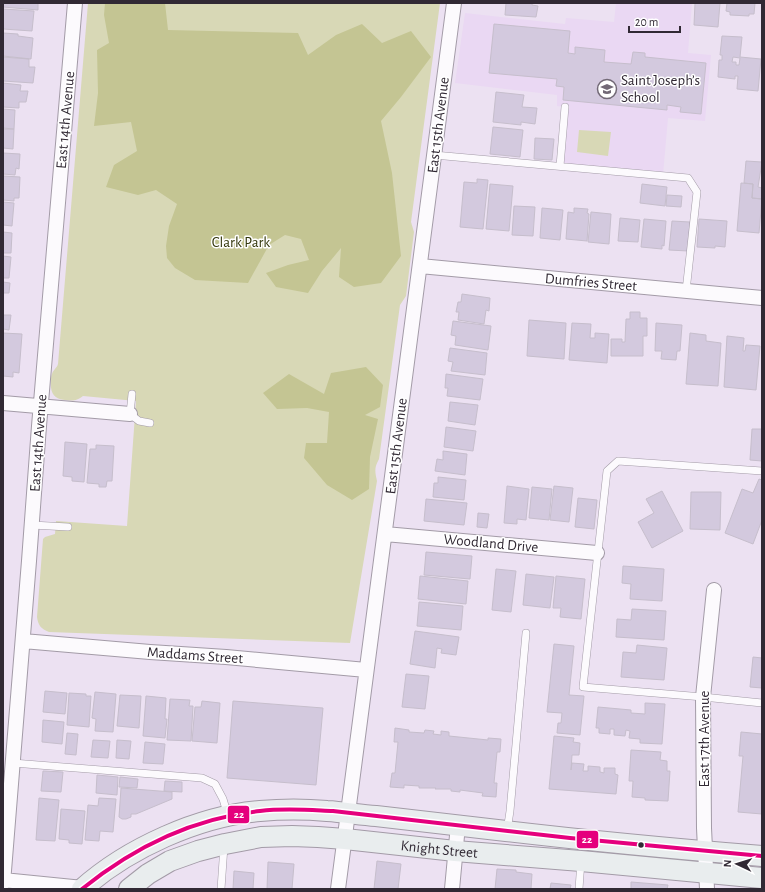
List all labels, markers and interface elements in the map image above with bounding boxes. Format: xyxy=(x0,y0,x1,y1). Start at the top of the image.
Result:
scale bar xyxy=(629,8,680,34)
text: 20 m xyxy=(635,16,658,28)
street label: East 14th Avenue xyxy=(54,71,77,169)
place label: Saint Joseph’s School xyxy=(621,73,700,105)
street label: East 15th Avenue xyxy=(425,76,452,174)
school or university icon: Saint Joseph’s School xyxy=(596,78,618,100)
park label: Clark Park xyxy=(212,235,270,250)
street label: Dumfries Street xyxy=(544,271,638,294)
street label: East 14th Avenue xyxy=(28,394,49,492)
street label: East 15th Avenue xyxy=(383,397,410,495)
street label: Woodland Drive xyxy=(443,532,539,555)
street label: Maddams Street xyxy=(146,645,244,666)
street label: East 17th Avenue xyxy=(697,690,712,787)
line badge: 22 xyxy=(227,805,250,824)
text: 22 xyxy=(234,809,244,820)
line badge: 22 xyxy=(576,830,599,849)
text: 22 xyxy=(582,834,592,845)
street label: Knight Street xyxy=(400,838,478,861)
unlabelled marker xyxy=(636,840,646,850)
north arrow xyxy=(717,844,757,884)
text: N xyxy=(722,859,733,868)

